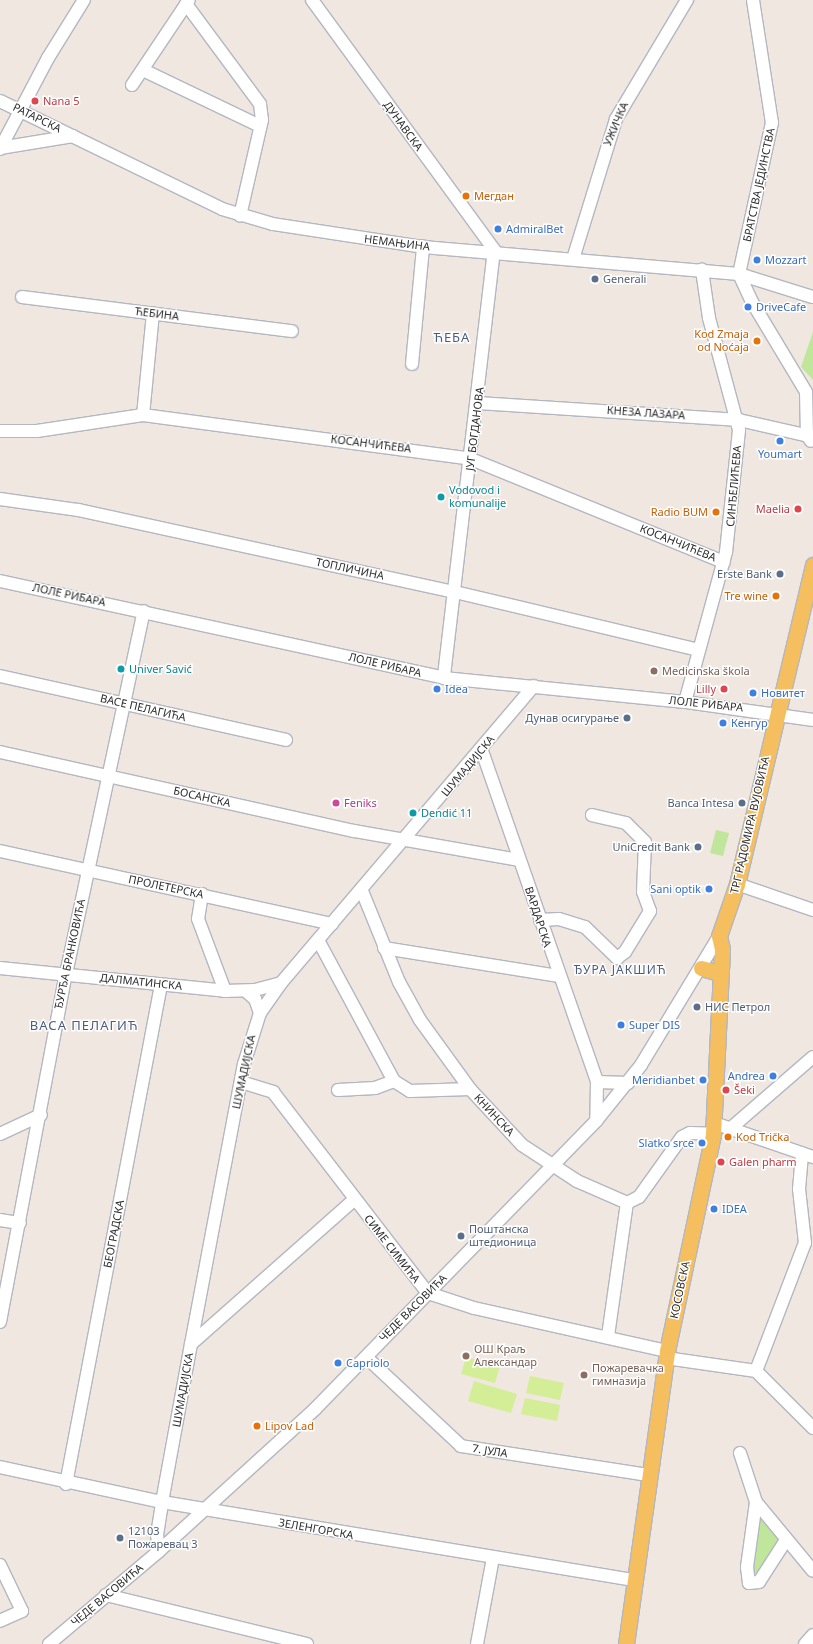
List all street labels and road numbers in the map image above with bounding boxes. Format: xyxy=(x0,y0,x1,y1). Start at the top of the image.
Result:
street label: ДУНАВСКА xyxy=(381,99,425,153)
street label: УЖИЧКА xyxy=(601,100,631,148)
street label: РАТАРСКА xyxy=(11,101,63,135)
street label: БРАТСТВА ЈЕДИНСТВА xyxy=(740,127,778,243)
street label: НЕМАЊИНА xyxy=(363,232,431,254)
street label: ЋЕБИНА xyxy=(134,305,180,323)
street label: ЈУГ БОГДАНОВА xyxy=(463,386,487,472)
street label: КНЕЗА ЛАЗАРА xyxy=(606,404,686,422)
street label: КОСАНЧИЋЕВА xyxy=(330,433,412,455)
street label: СИНЂЕЛИЋЕВА xyxy=(724,445,744,527)
street label: КОСАНЧИЋЕВА xyxy=(638,522,718,564)
street label: ТОПЛИЧИНА xyxy=(315,555,385,583)
street label: ЛОЛЕ РИБАРА xyxy=(31,581,107,609)
street label: ЛОЛЕ РИБАРА xyxy=(347,650,423,680)
street label: ВАСЕ ПЕЛАГИЋА xyxy=(99,692,187,724)
street label: ЛОЛЕ РИБАРА xyxy=(668,694,744,714)
street label: ШУМАДИЈСКА xyxy=(439,733,497,799)
street label: ТРГ РАДОМИРА ВУЈОВИЋА xyxy=(728,755,772,895)
street label: БОСАНСКА xyxy=(172,784,232,810)
street label: ПРОЛЕТЕРСКА xyxy=(127,873,205,901)
street label: ВАРДАРСКА xyxy=(522,885,554,949)
street label: ЂУРЂА БРАНКОВИЋА xyxy=(52,898,88,1010)
street label: ДАЛМАТИНСКА xyxy=(99,971,183,993)
street label: ШУМАДИЈСКА xyxy=(230,1034,258,1110)
street label: КНИНСКА xyxy=(471,1091,517,1139)
street label: БЕОГРАДСКА xyxy=(101,1199,127,1269)
street label: СИМЕ СИМИЋА xyxy=(361,1212,423,1286)
street label: КОСОВСКА xyxy=(667,1260,693,1320)
street label: ЧЕДЕ ВАСОВИЋА xyxy=(377,1272,449,1344)
street label: ШУМАДИЈСКА xyxy=(170,1352,196,1428)
street label: 7. ЈУЛА xyxy=(471,1442,509,1460)
street label: ЗЕЛЕНГОРСКА xyxy=(278,1516,354,1542)
street label: ЧЕДЕ ВАСОВИЋА xyxy=(68,1561,146,1629)

